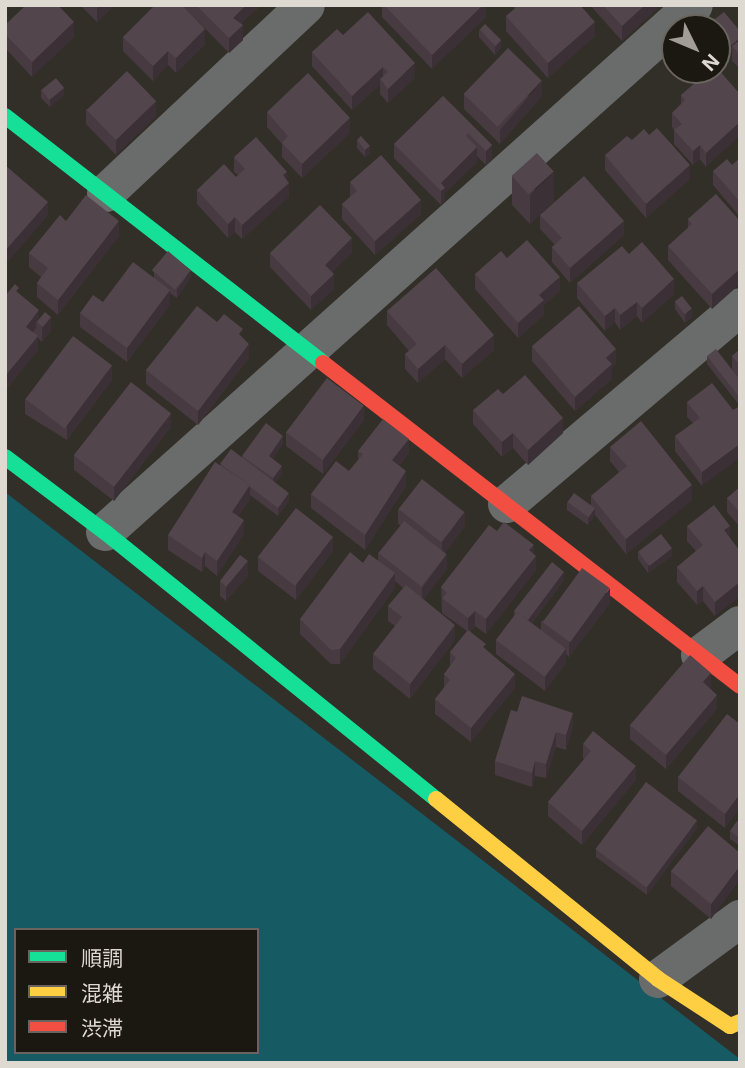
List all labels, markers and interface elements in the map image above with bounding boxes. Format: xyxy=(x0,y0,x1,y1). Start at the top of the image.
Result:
north arrow xyxy=(661,14,731,84)
text: N xyxy=(697,49,724,75)
legend xyxy=(14,928,259,1054)
text: 順調 xyxy=(81,946,123,971)
text: 混雑 xyxy=(81,981,123,1006)
text: 渋滞 xyxy=(81,1016,123,1041)

